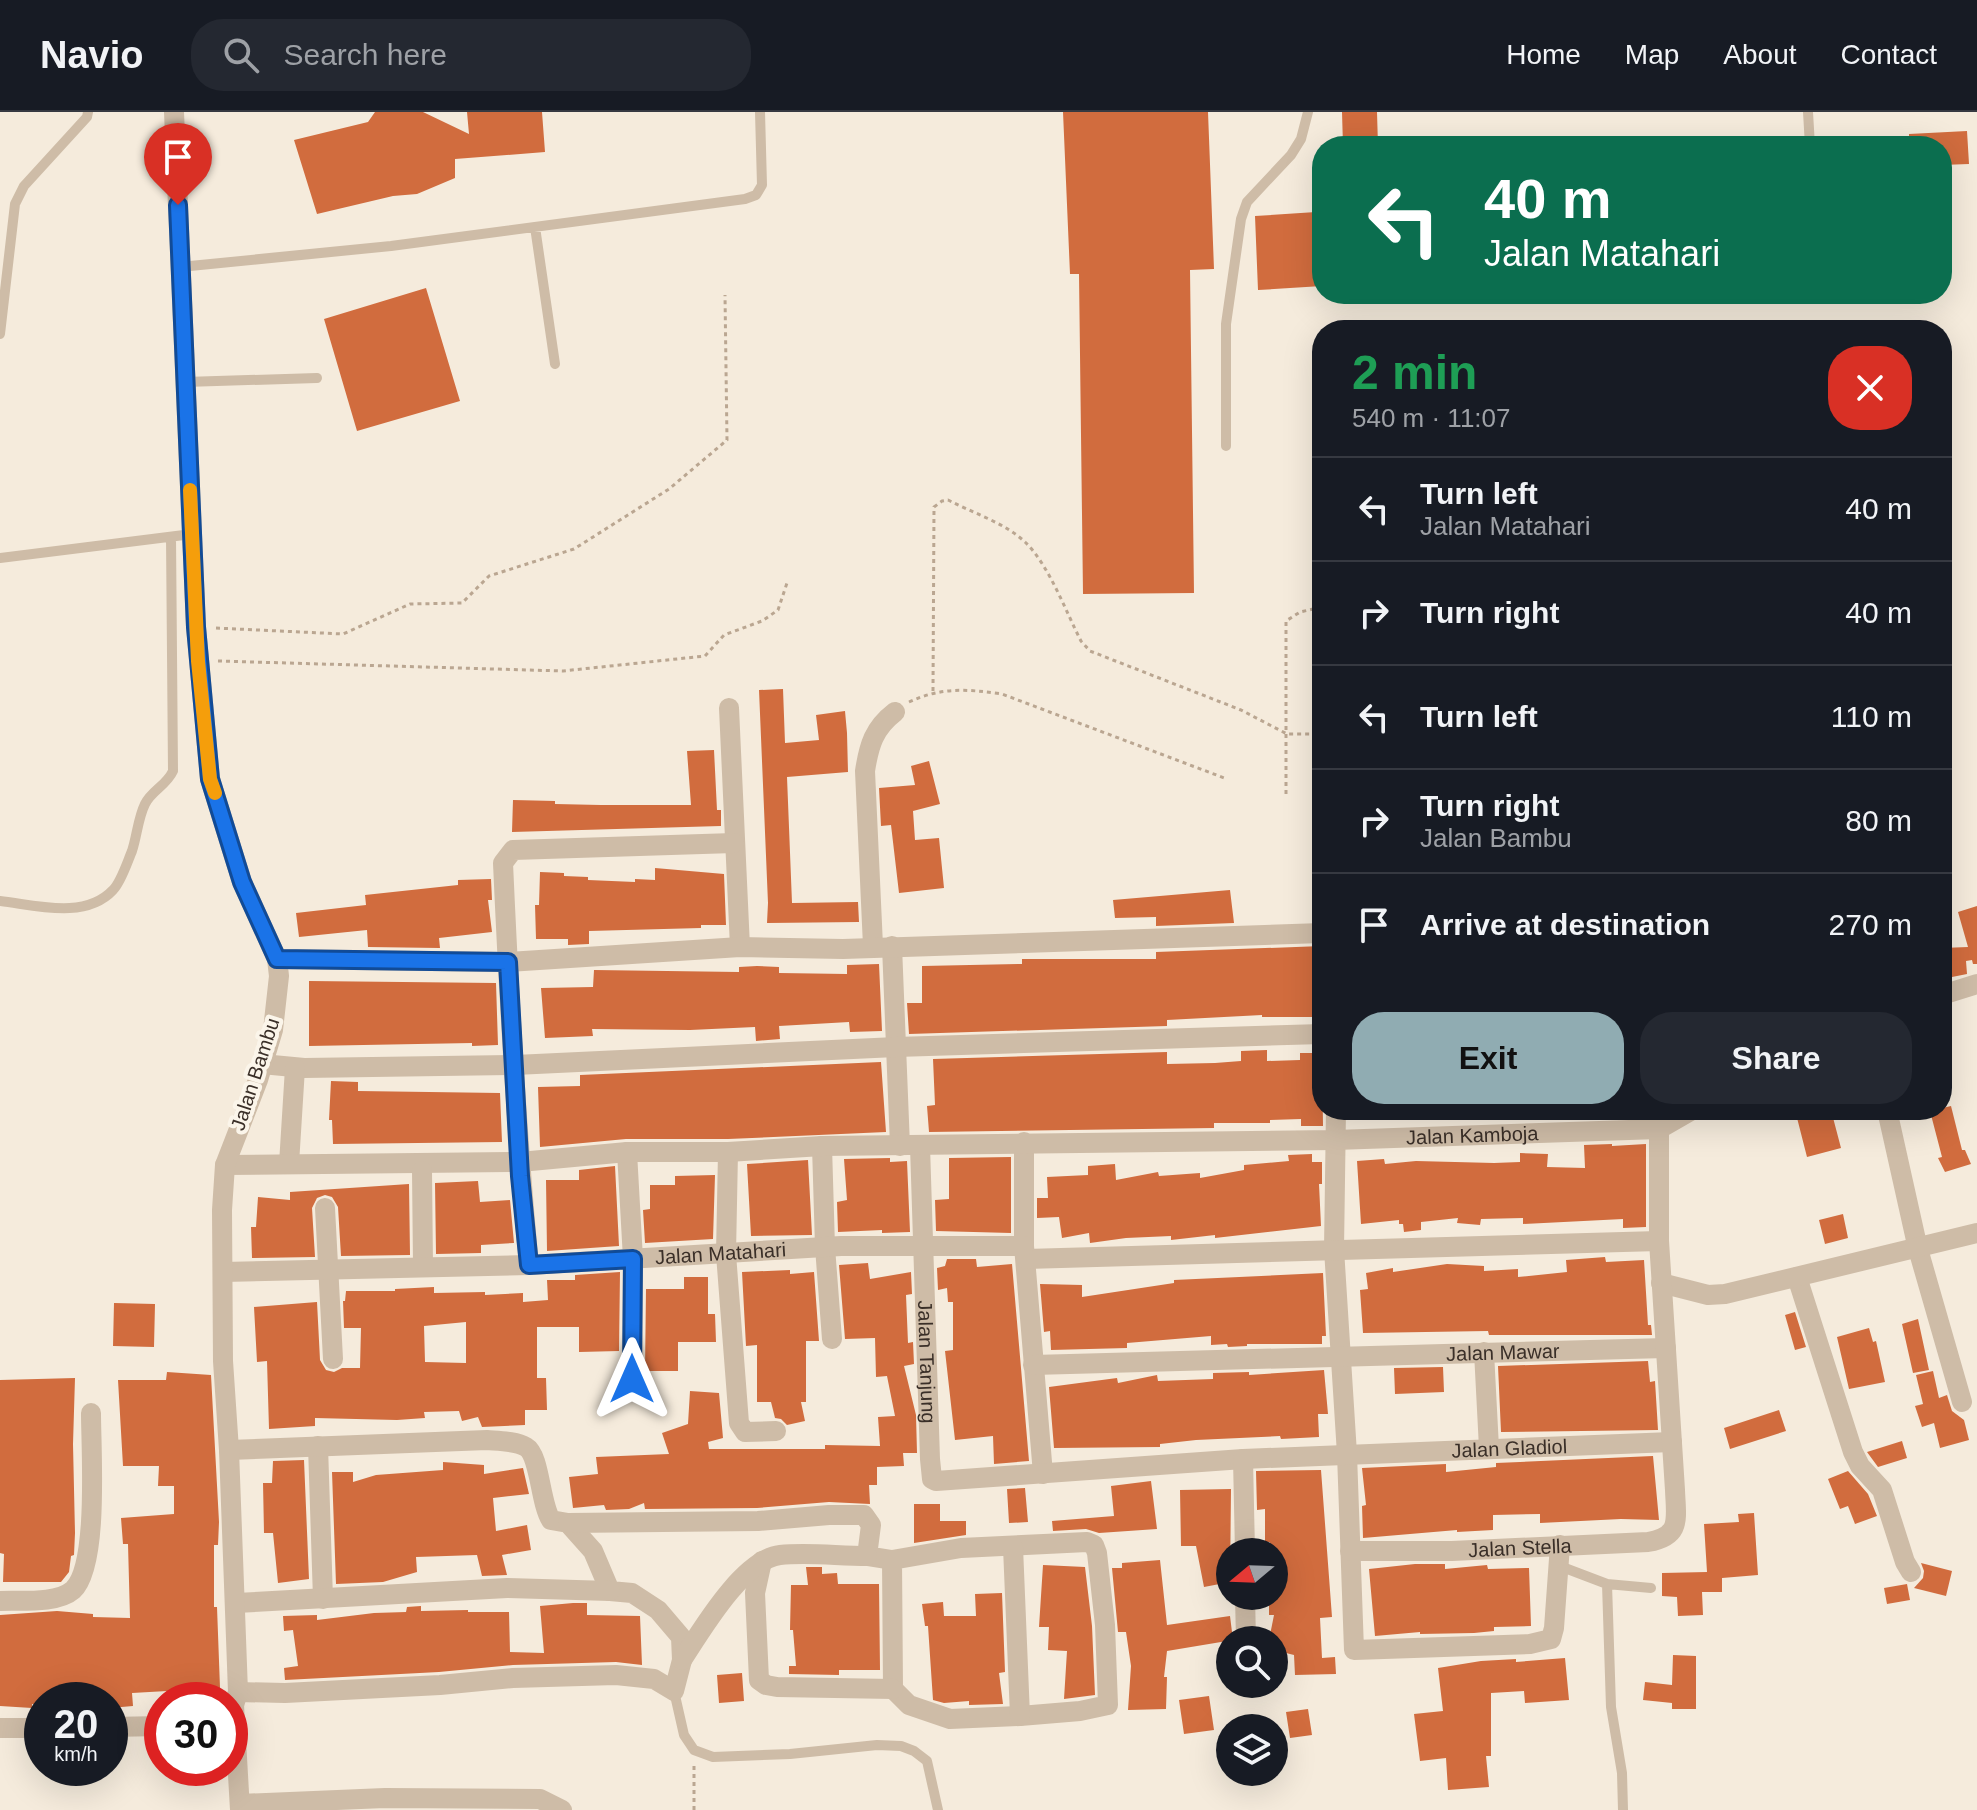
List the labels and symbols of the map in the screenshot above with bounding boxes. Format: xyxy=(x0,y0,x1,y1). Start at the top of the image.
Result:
pin xyxy=(144,123,212,205)
street label: Jalan Bambu xyxy=(226,1015,284,1133)
street label: Jalan Kamboja xyxy=(1406,1122,1540,1149)
street label: Jalan Matahari xyxy=(654,1238,787,1268)
street label: Jalan Tanjung xyxy=(914,1300,940,1424)
position arrow xyxy=(590,1337,674,1421)
street label: Jalan Mawar xyxy=(1446,1340,1560,1365)
street label: Jalan Gladiol xyxy=(1451,1435,1568,1462)
street label: Jalan Stella xyxy=(1468,1534,1573,1561)
north arrow xyxy=(1216,1538,1288,1610)
speed limit sign: 30 xyxy=(144,1682,248,1786)

